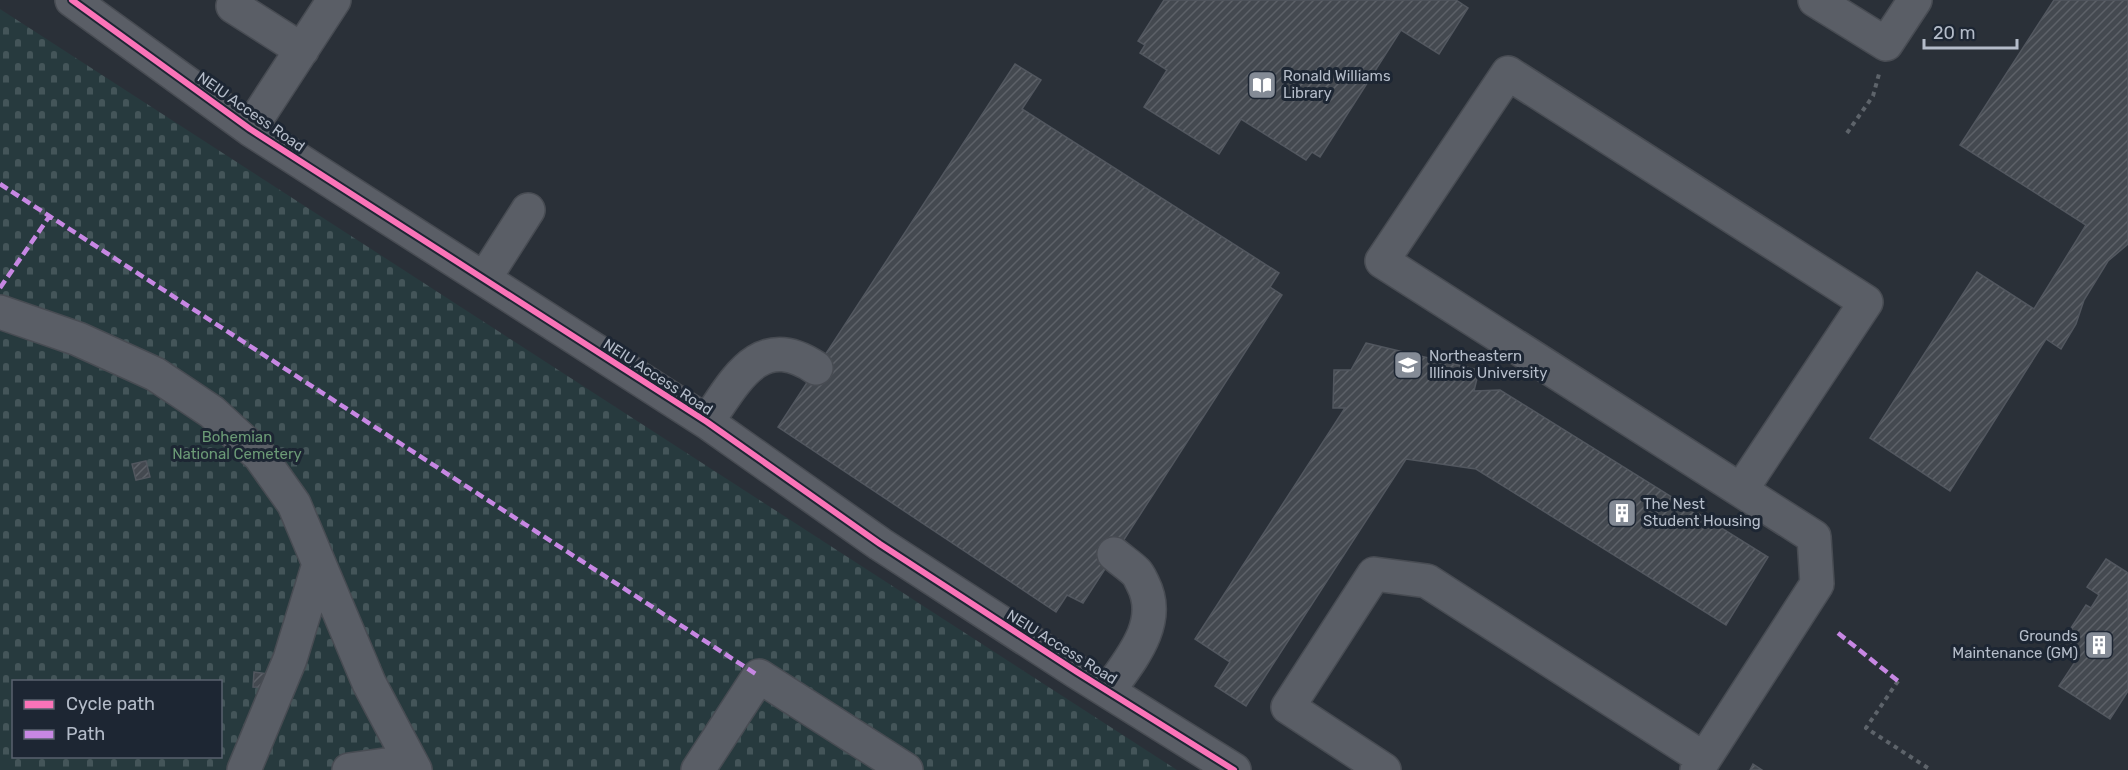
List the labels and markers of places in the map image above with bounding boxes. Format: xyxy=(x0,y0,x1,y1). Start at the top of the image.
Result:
place label: Ronald Williams Library xyxy=(1283,67,1391,102)
library icon: Ronald Williams Library xyxy=(1246,69,1278,101)
place label: Northeastern Illinois University xyxy=(1429,347,1547,382)
school or university icon: Northeastern Illinois University xyxy=(1392,349,1424,381)
place label: The Nest Student Housing xyxy=(1643,495,1761,530)
building icon: The Nest Student Housing xyxy=(1606,497,1638,529)
place label: Grounds Maintenance (GM) xyxy=(1952,627,2078,662)
building icon: Grounds Maintenance (GM) xyxy=(2083,629,2115,661)

